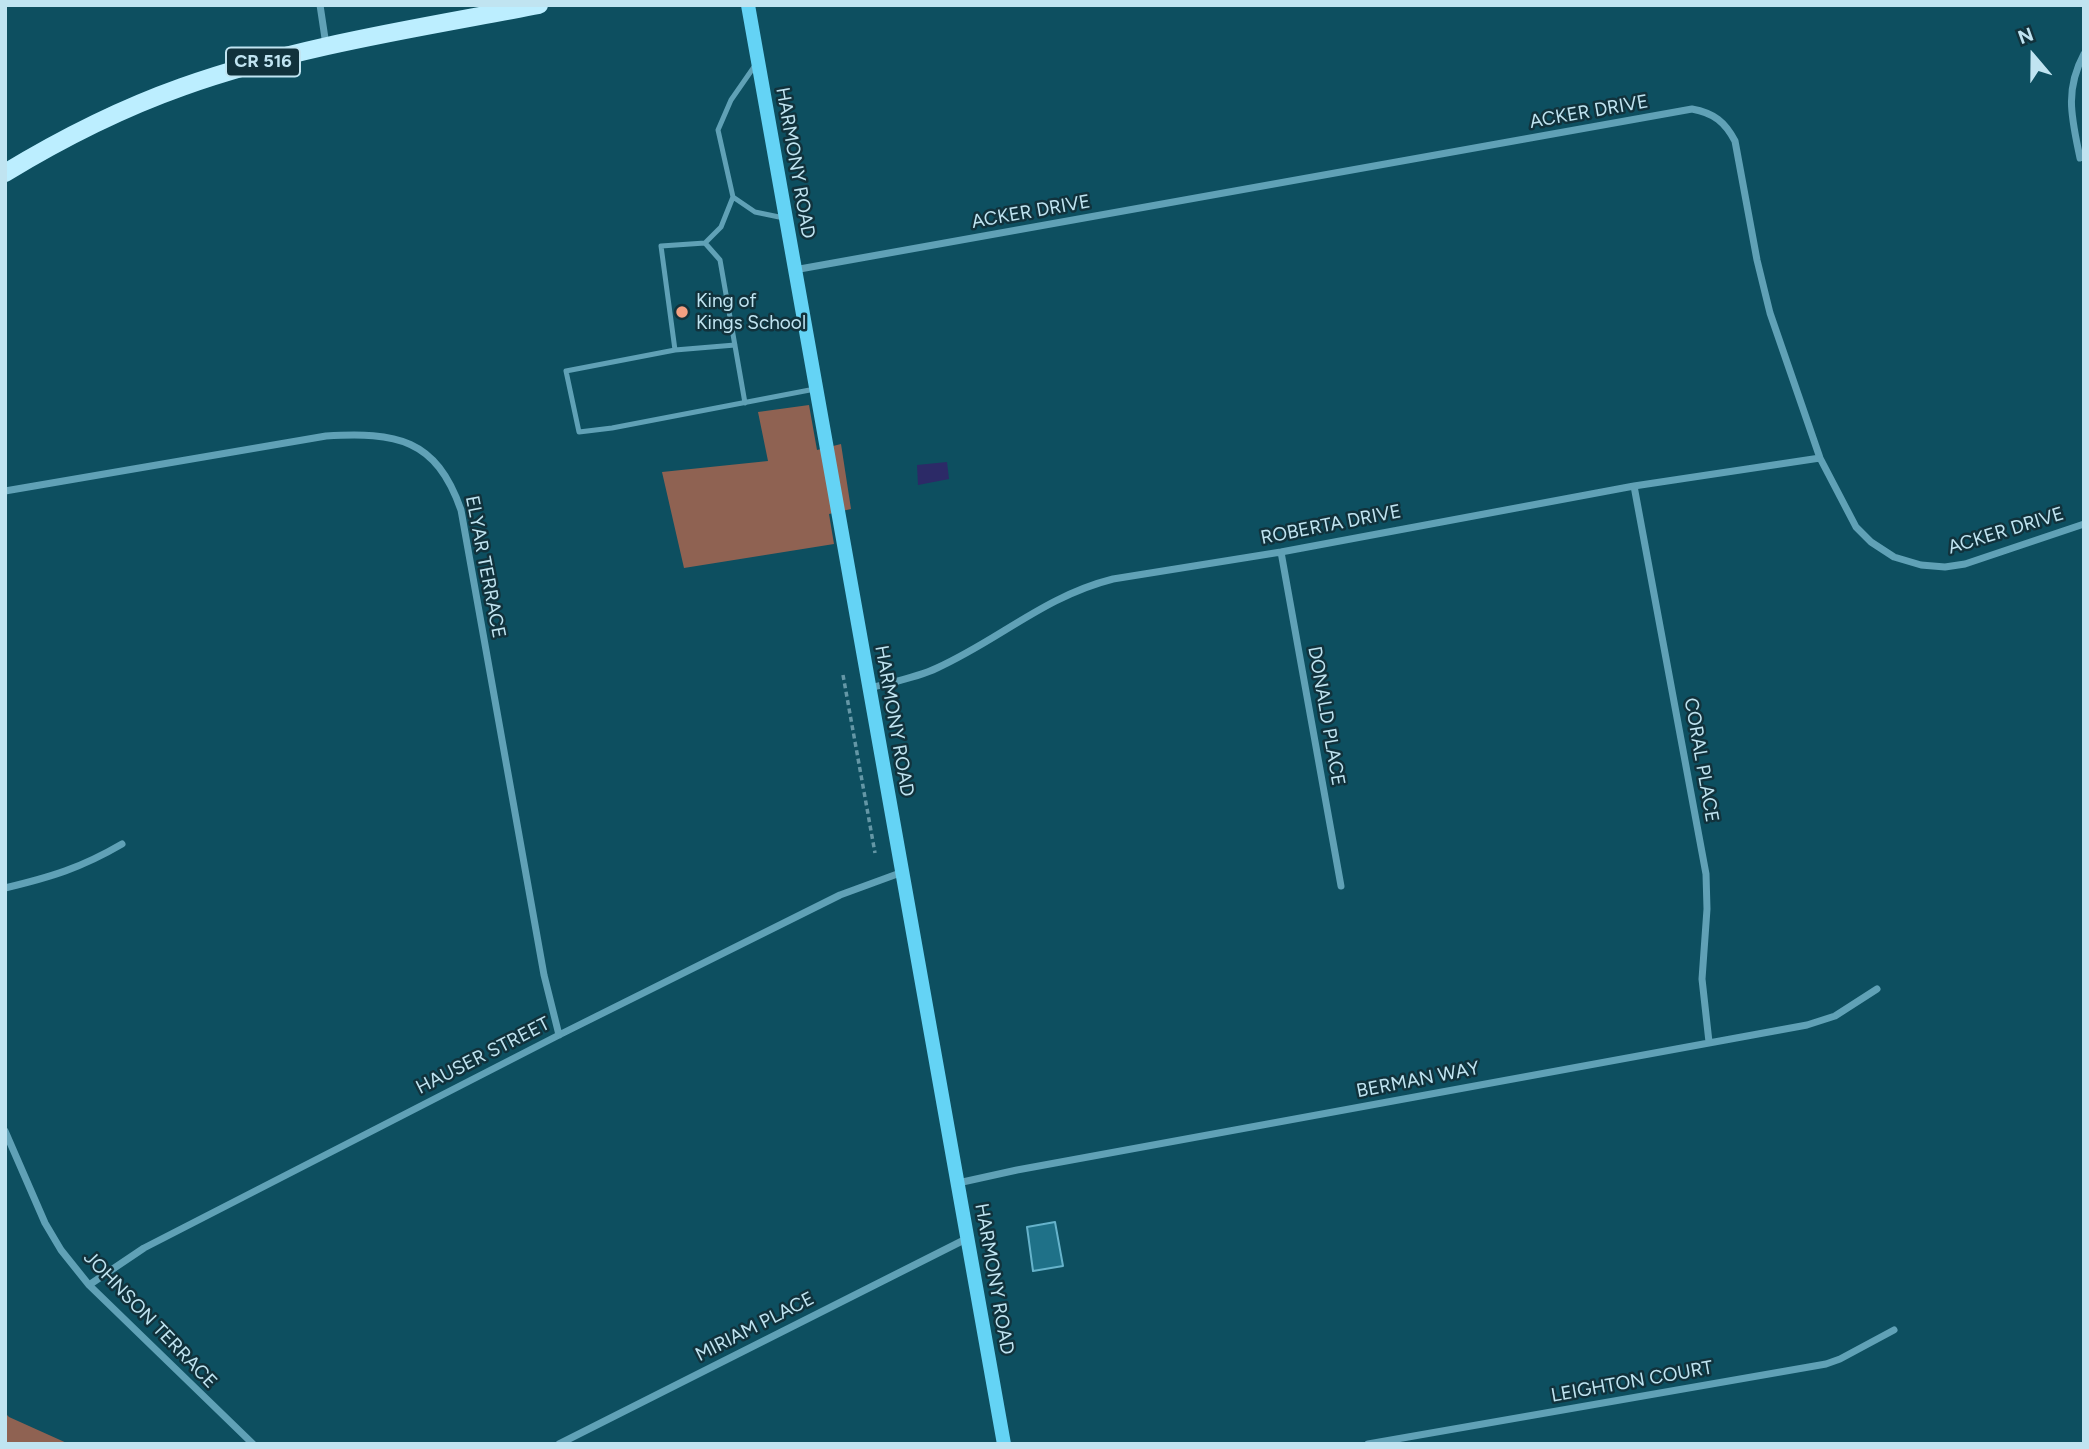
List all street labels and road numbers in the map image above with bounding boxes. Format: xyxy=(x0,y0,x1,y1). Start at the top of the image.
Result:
road number: CR 516 xyxy=(226,48,300,76)
street label: HARMONY ROAD xyxy=(770,86,820,240)
street label: ACKER DRIVE xyxy=(1528,90,1650,134)
street label: ACKER DRIVE xyxy=(970,190,1092,234)
street label: ELYAR TERRACE xyxy=(460,494,510,640)
street label: ROBERTA DRIVE xyxy=(1259,500,1403,550)
street label: ACKER DRIVE xyxy=(1945,503,2067,559)
street label: HARMONY ROAD xyxy=(869,644,919,798)
street label: DONALD PLACE xyxy=(1303,644,1349,788)
street label: CORAL PLACE xyxy=(1679,696,1723,824)
street label: HAUSER STREET xyxy=(412,1012,554,1100)
street label: BERMAN WAY xyxy=(1355,1057,1481,1103)
street label: HARMONY ROAD xyxy=(969,1202,1019,1356)
street label: JOHNSON TERRACE xyxy=(78,1247,222,1393)
street label: MIRIAM PLACE xyxy=(692,1287,818,1367)
street label: LEIGHTON COURT xyxy=(1549,1357,1715,1407)

